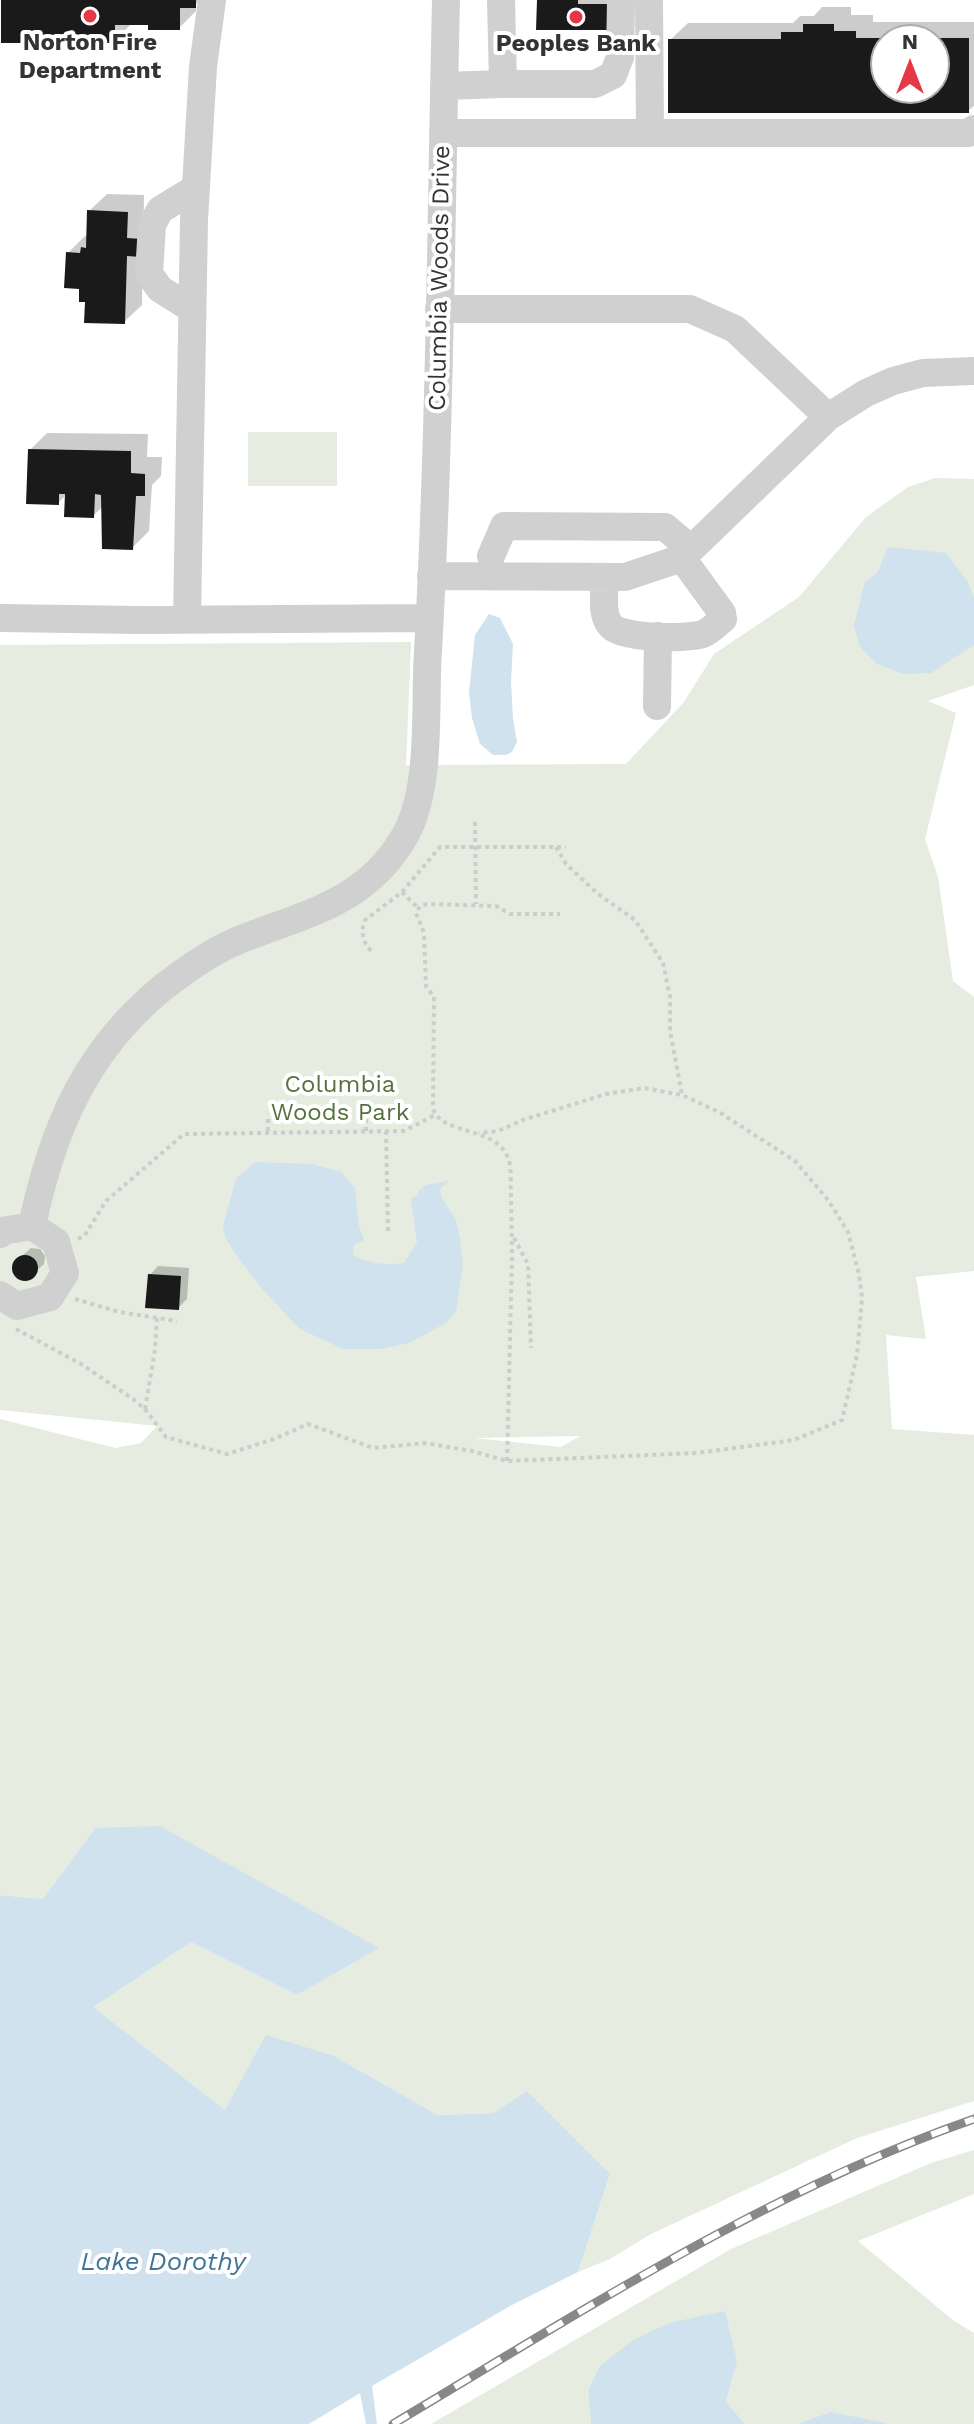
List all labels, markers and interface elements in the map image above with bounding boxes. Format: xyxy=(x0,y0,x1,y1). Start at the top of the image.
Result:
marker: Norton Fire Department xyxy=(81,7,99,25)
marker: Peoples Bank xyxy=(567,8,585,26)
north arrow xyxy=(870,24,950,104)
place label: Norton Fire Department xyxy=(19,29,161,85)
text: N xyxy=(902,29,918,54)
place label: Peoples Bank xyxy=(496,30,656,58)
street label: Columbia Woods Drive xyxy=(423,145,457,411)
park label: Columbia Woods Park xyxy=(271,1071,409,1127)
water label: Lake Dorothy xyxy=(80,2246,246,2278)

